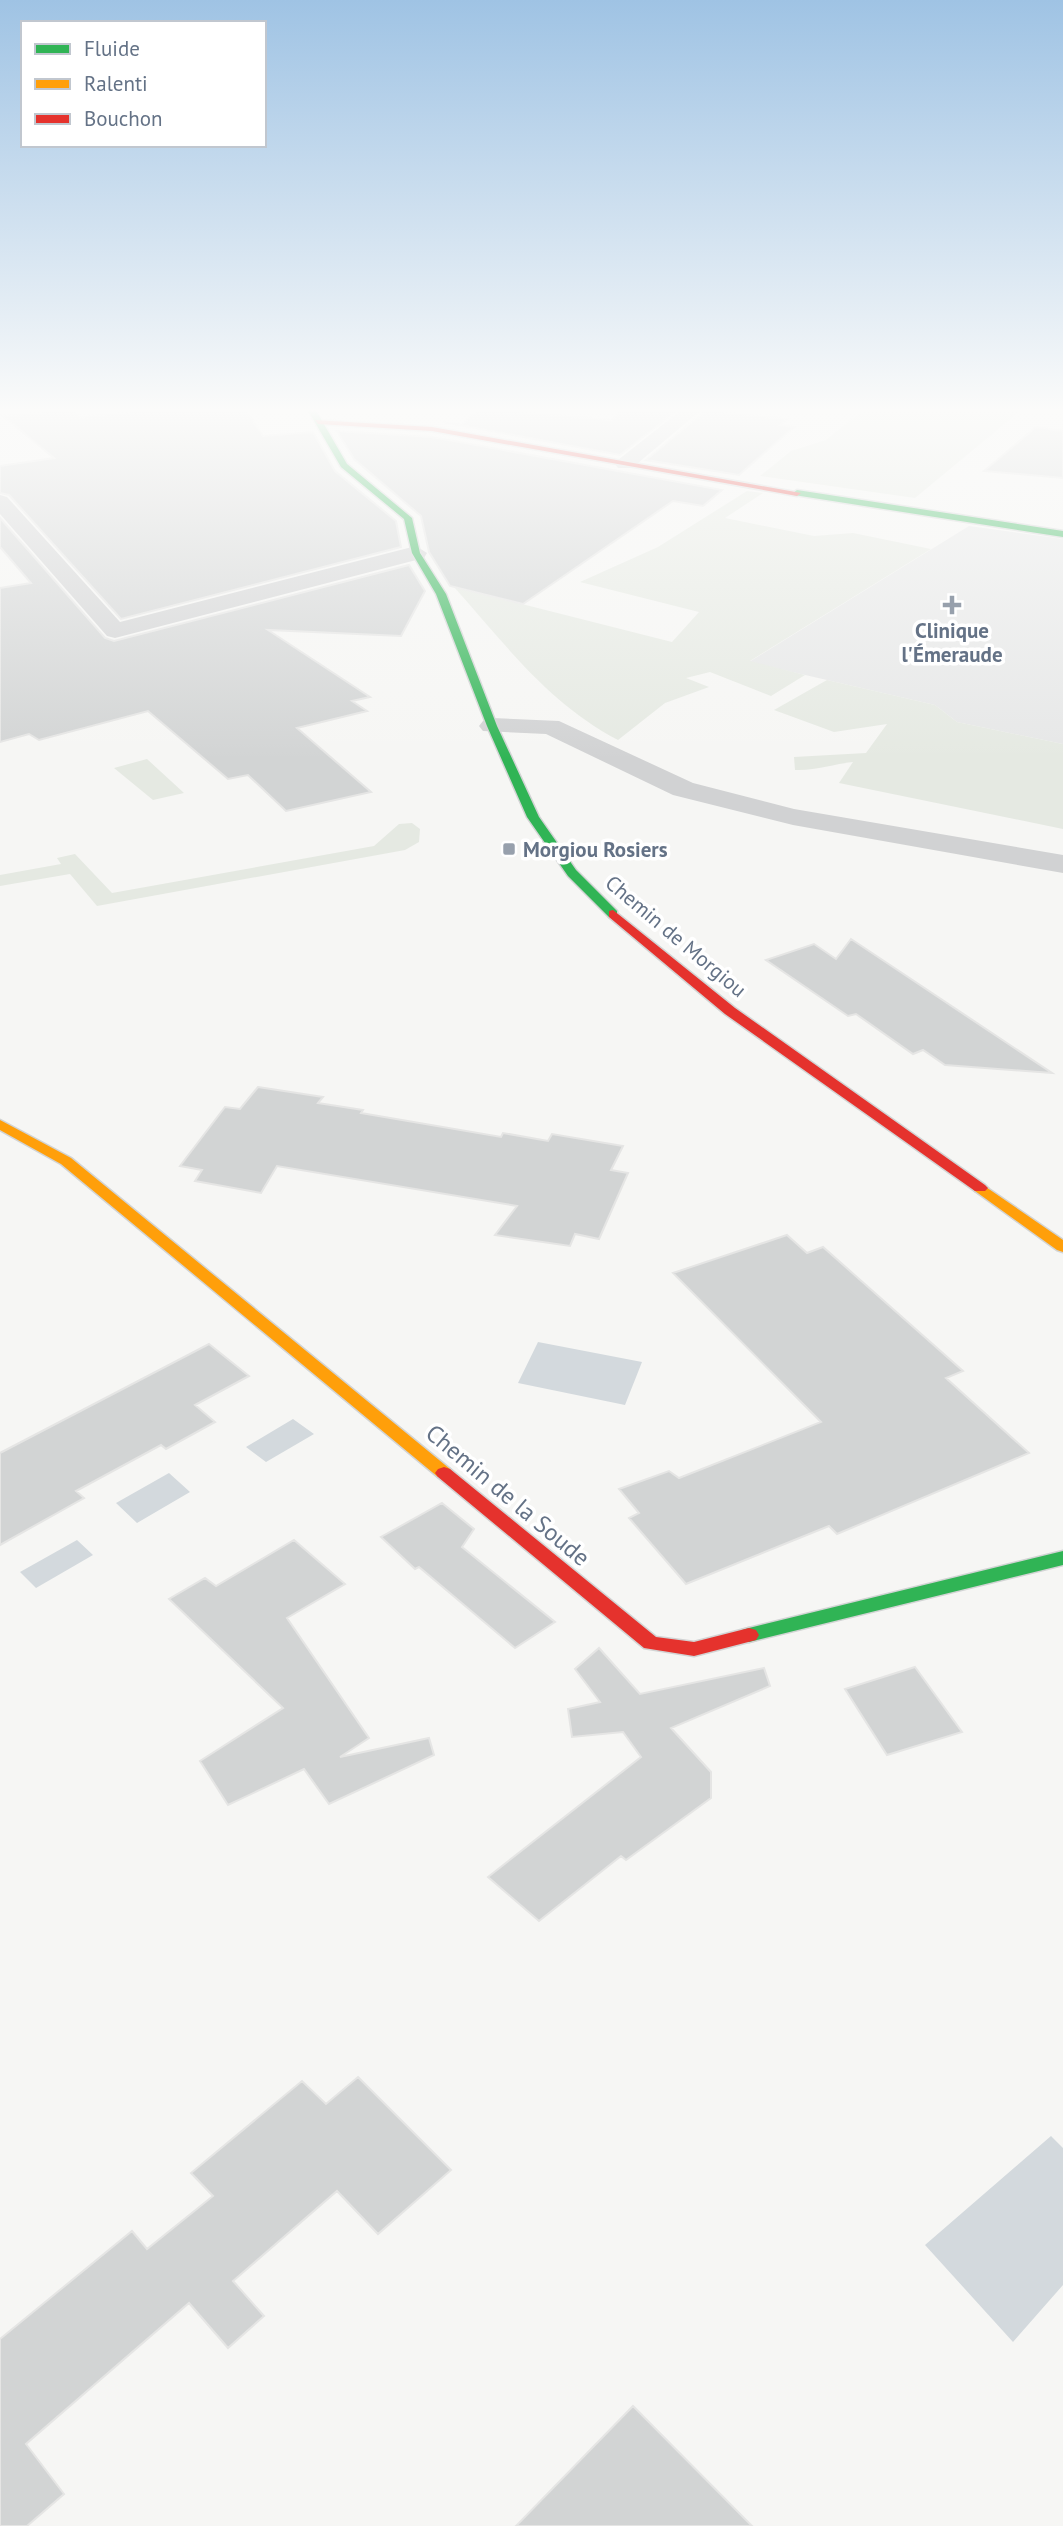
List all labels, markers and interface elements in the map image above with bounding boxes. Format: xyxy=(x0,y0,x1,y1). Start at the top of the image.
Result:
legend xyxy=(21,21,266,147)
text: Fluide xyxy=(84,35,140,62)
text: Ralenti xyxy=(84,70,148,97)
text: Bouchon xyxy=(84,105,163,132)
marker: Clinique l'Émeraude xyxy=(942,595,962,615)
place label: Clinique l'Émeraude xyxy=(901,617,1003,668)
place label: Morgiou Rosiers xyxy=(523,836,668,863)
marker: Morgiou Rosiers xyxy=(501,841,517,857)
street label: Chemin de Morgiou xyxy=(600,869,752,1003)
street label: Chemin de la Soude xyxy=(420,1417,596,1573)

